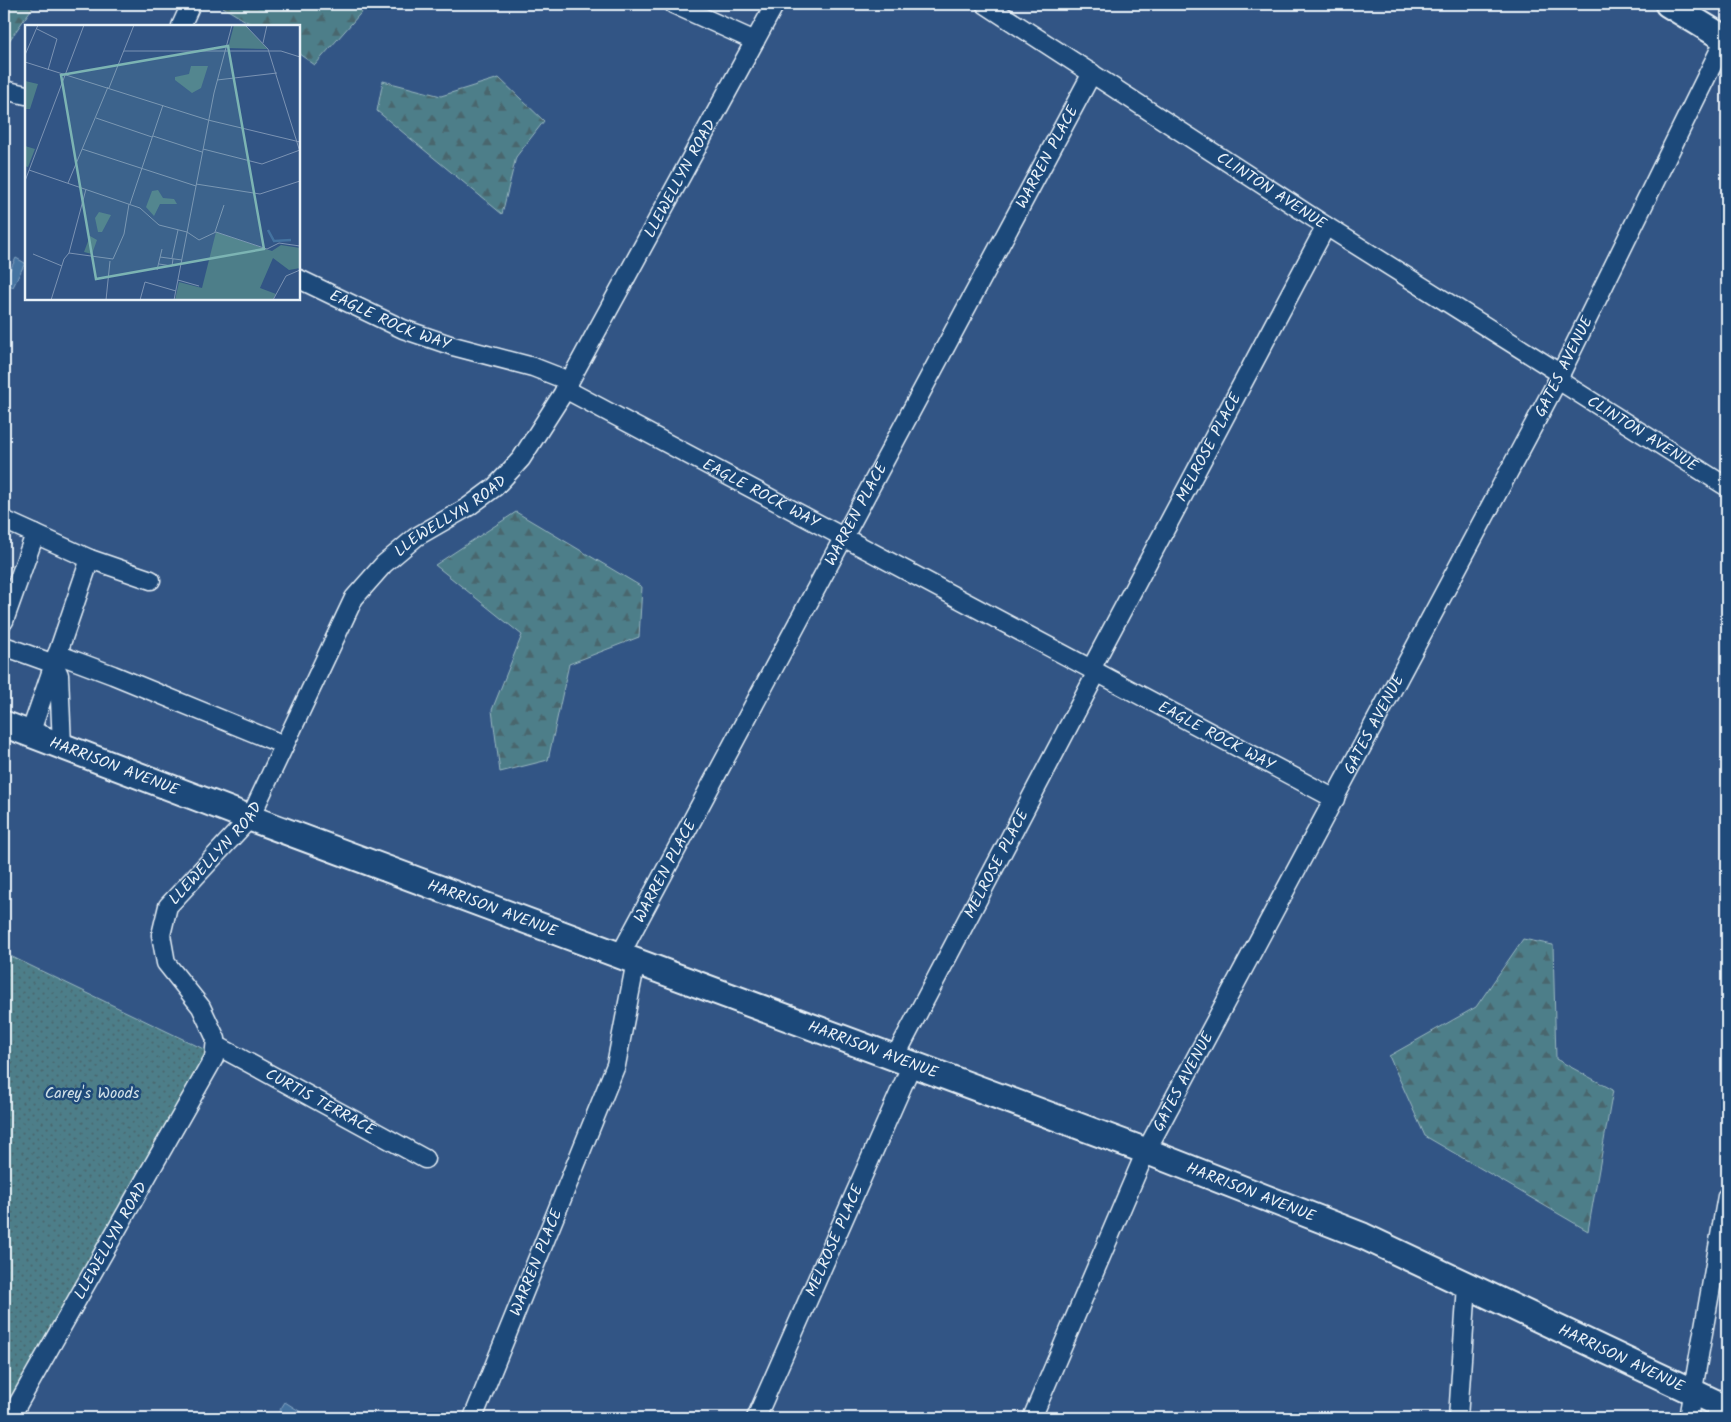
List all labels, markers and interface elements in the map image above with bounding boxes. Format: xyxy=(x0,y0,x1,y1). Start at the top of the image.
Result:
inset map xyxy=(25,25,300,300)
street label: WARREN PLACE xyxy=(1009,100,1085,213)
street label: LLEWELLYN ROAD xyxy=(637,115,723,242)
street label: CLINTON AVENUE xyxy=(1211,145,1332,236)
street label: EAGLE ROCK WAY xyxy=(325,283,455,357)
street label: GATES AVENUE xyxy=(1528,311,1600,421)
street label: MELROSE PLACE xyxy=(1169,388,1248,506)
street label: CLINTON AVENUE xyxy=(1582,389,1703,478)
street label: EAGLE ROCK WAY xyxy=(698,452,825,535)
street label: WARREN PLACE xyxy=(818,458,894,570)
street label: LLEWELLYN ROAD xyxy=(388,469,513,563)
street label: GATES AVENUE xyxy=(1337,669,1411,779)
street label: EAGLE ROCK WAY xyxy=(1153,694,1280,778)
street label: HARRISON AVENUE xyxy=(46,730,183,802)
street label: LLEWELLYN ROAD xyxy=(162,797,269,911)
street label: MELROSE PLACE xyxy=(957,804,1036,923)
street label: WARREN PLACE xyxy=(627,815,703,927)
street label: HARRISON AVENUE xyxy=(424,872,562,944)
street label: HARRISON AVENUE xyxy=(804,1014,942,1085)
street label: GATES AVENUE xyxy=(1146,1027,1220,1136)
street label: CURTIS TERRACE xyxy=(261,1062,381,1143)
park label: Carey's Woods xyxy=(45,1081,139,1106)
street label: HARRISON AVENUE xyxy=(1183,1155,1320,1229)
street label: LLEWELLYN ROAD xyxy=(67,1177,154,1304)
street label: MELROSE PLACE xyxy=(799,1180,870,1301)
street label: WARREN PLACE xyxy=(503,1204,569,1320)
street label: HARRISON AVENUE xyxy=(1554,1317,1689,1399)

